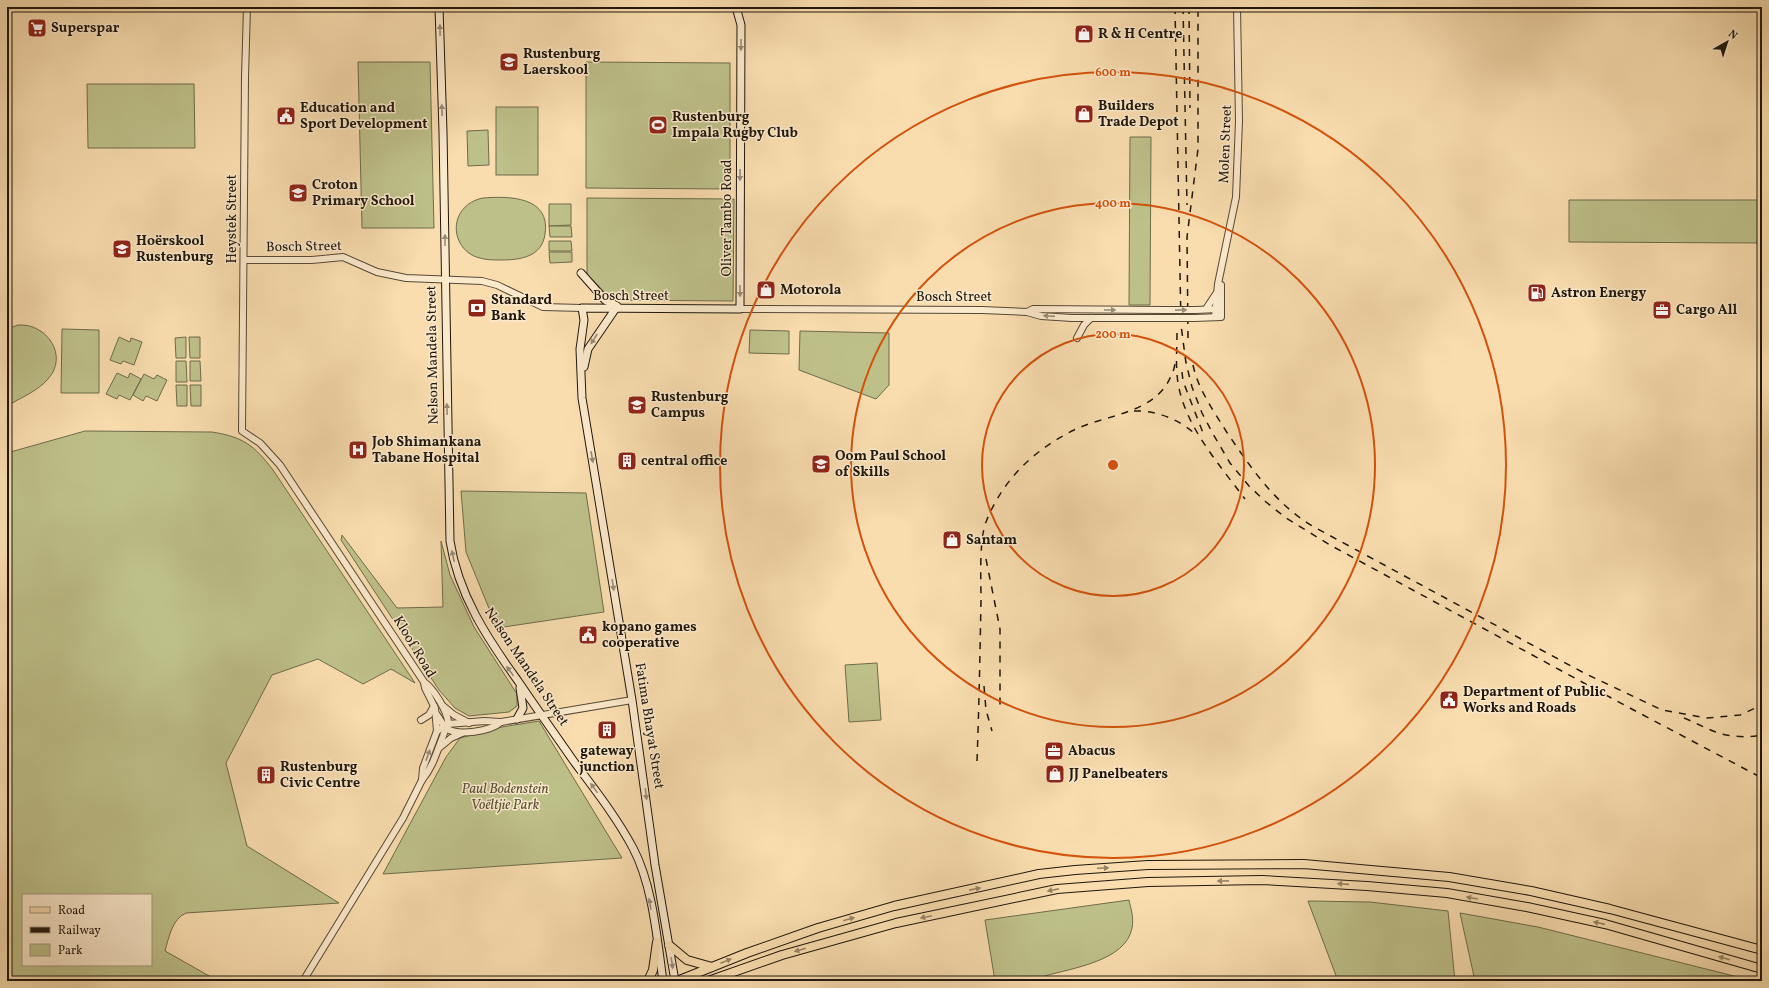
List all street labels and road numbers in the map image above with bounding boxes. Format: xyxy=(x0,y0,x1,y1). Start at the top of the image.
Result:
street label: Molen Street xyxy=(1215,104,1237,184)
street label: Oliver Tambo Road xyxy=(718,159,737,277)
street label: Heystek Street xyxy=(223,174,242,264)
street label: Bosch Street xyxy=(266,237,342,257)
street label: Nelson Mandela Street xyxy=(422,285,444,425)
street label: Bosch Street xyxy=(593,287,669,306)
street label: Bosch Street xyxy=(916,288,992,307)
street label: Nelson Mandela Street xyxy=(479,604,573,730)
street label: Kloof Road xyxy=(388,612,440,682)
street label: Fatima Bhayat Street xyxy=(630,662,668,791)

